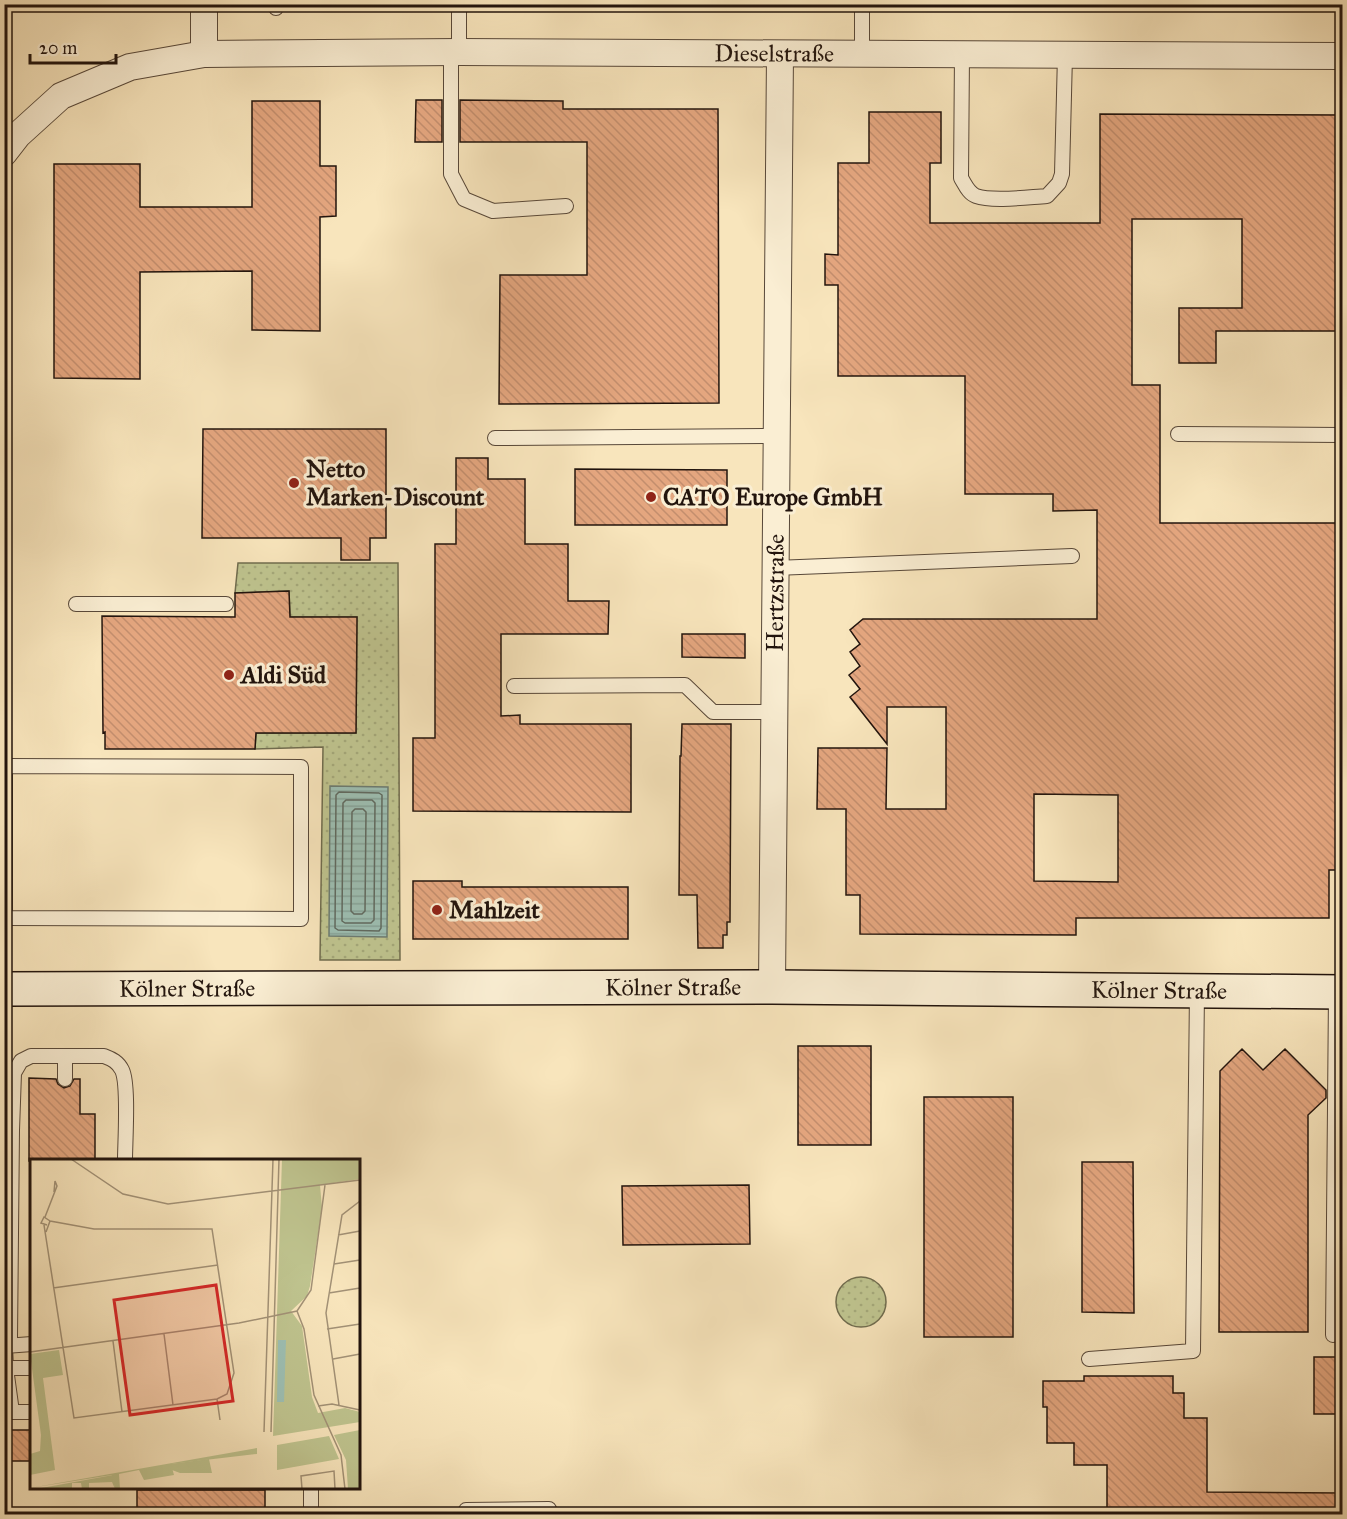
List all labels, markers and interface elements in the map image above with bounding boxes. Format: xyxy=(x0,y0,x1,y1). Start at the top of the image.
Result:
scale bar xyxy=(30,27,116,65)
text: 20 m xyxy=(39,37,77,59)
street label: Dieselstraße xyxy=(714,38,834,69)
place label: Netto Marken-Discount xyxy=(306,454,485,512)
marker: Netto Marken-Discount xyxy=(287,476,301,490)
place label: CATO Europe GmbH xyxy=(663,482,883,512)
marker: CATO Europe GmbH xyxy=(644,490,658,504)
street label: Hertzstraße xyxy=(760,534,791,652)
place label: Aldi Süd xyxy=(239,660,327,690)
marker: Aldi Süd xyxy=(222,668,236,682)
place label: Mahlzeit xyxy=(449,895,540,925)
marker: Mahlzeit xyxy=(430,903,444,917)
street label: Kölner Straße xyxy=(605,972,741,1002)
street label: Kölner Straße xyxy=(119,973,255,1004)
street label: Kölner Straße xyxy=(1091,975,1227,1006)
inset map xyxy=(30,1159,360,1489)

